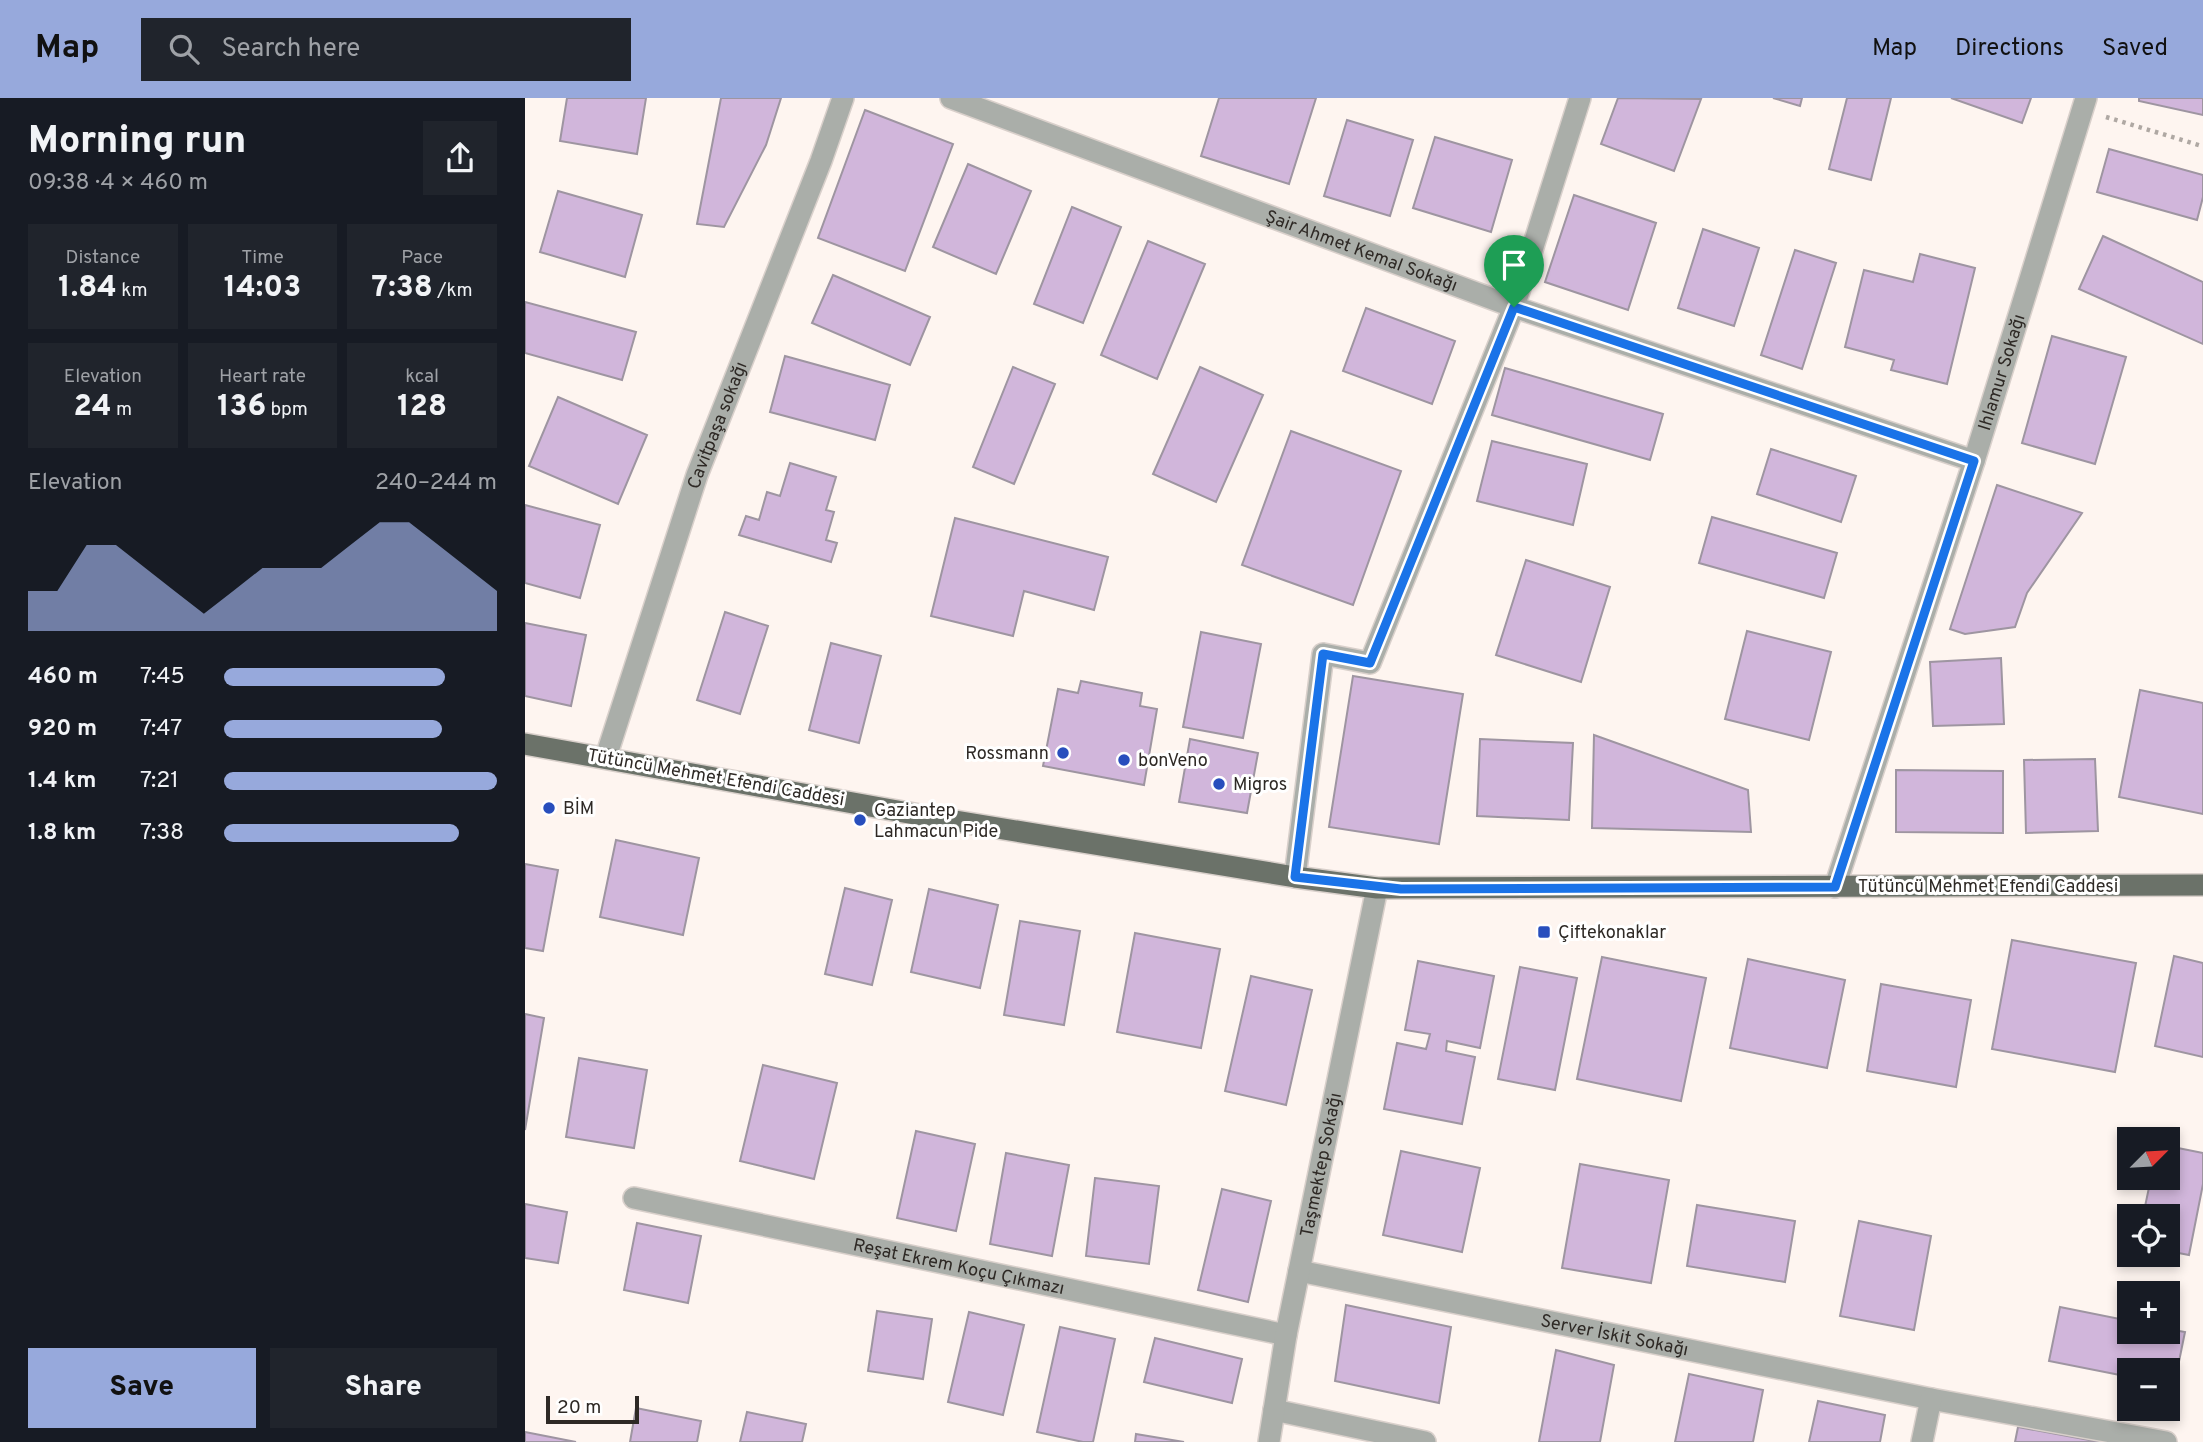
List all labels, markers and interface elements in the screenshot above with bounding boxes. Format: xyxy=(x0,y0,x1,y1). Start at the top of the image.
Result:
search box xyxy=(141,18,631,81)
text: Map xyxy=(35,28,99,70)
icon: search xyxy=(165,30,203,68)
text: Search here xyxy=(221,33,360,66)
text: Map xyxy=(1872,34,1917,64)
text: Directions xyxy=(1955,34,2064,64)
text: Saved xyxy=(2102,34,2168,64)
text: Morning run xyxy=(28,118,246,167)
button: share xyxy=(423,121,497,195)
text: 09:38 · 4 × 460 m xyxy=(28,169,208,198)
street label: Şair Ahmet Kemal Sokağı xyxy=(1262,206,1460,298)
pin xyxy=(1484,235,1544,307)
text: Distance xyxy=(66,246,140,270)
text: Time xyxy=(241,246,284,270)
text: Pace xyxy=(401,246,443,270)
icon: arrive xyxy=(1495,246,1533,284)
text: 1.84 xyxy=(58,270,117,307)
text: 14:03 xyxy=(224,270,301,307)
text: 7:38 xyxy=(372,270,433,307)
text: km xyxy=(117,279,147,303)
text: /km xyxy=(433,279,473,303)
street label: Ihlamur Sokağı xyxy=(1974,312,2032,434)
street label: Cavitpaşa sokağı xyxy=(683,359,754,492)
text: Elevation xyxy=(64,365,142,389)
text: Heart rate xyxy=(219,365,306,389)
text: kcal xyxy=(405,365,439,389)
text: 24 xyxy=(74,389,112,426)
text: 136 xyxy=(217,389,266,426)
text: 128 xyxy=(397,389,447,426)
text: m xyxy=(112,398,132,422)
text: bpm xyxy=(266,398,308,422)
text: Elevation xyxy=(28,469,123,498)
text: 240–244 m xyxy=(375,469,497,498)
text: 460 m xyxy=(28,663,98,692)
text: 7:45 xyxy=(140,663,185,692)
text: 920 m xyxy=(28,715,97,744)
text: 7:47 xyxy=(140,715,182,744)
place label: Rossmann xyxy=(965,743,1049,766)
street label: Tütüncü Mehmet Efendi Caddesi xyxy=(585,745,846,812)
marker: Rossmann xyxy=(1055,745,1071,761)
place label: bonVeno xyxy=(1138,750,1208,773)
marker: bonVeno xyxy=(1116,752,1132,768)
text: 1.4 km xyxy=(28,767,96,796)
text: 7:21 xyxy=(140,767,179,796)
place label: Migros xyxy=(1233,774,1287,797)
marker: Migros xyxy=(1211,776,1227,792)
place label: BİM xyxy=(563,796,594,821)
marker: BİM xyxy=(541,800,557,816)
place label: Gaziantep Lahmacun Pide xyxy=(874,800,998,844)
marker: Gaziantep Lahmacun Pide xyxy=(852,812,868,828)
text: 1.8 km xyxy=(28,819,96,848)
text: 7:38 xyxy=(140,819,184,848)
street label: Tütüncü Mehmet Efendi Caddesi xyxy=(1858,876,2118,899)
place label: Çiftekonaklar xyxy=(1558,922,1666,945)
marker: Çiftekonaklar xyxy=(1536,924,1552,940)
street label: Taşmektep Sokağı xyxy=(1296,1091,1348,1239)
north arrow xyxy=(2117,1127,2181,1190)
map controls xyxy=(2117,1127,2180,1421)
button: locate xyxy=(2117,1204,2180,1267)
street label: Reşat Ekrem Koçu Çıkmazı xyxy=(851,1234,1066,1301)
button: + xyxy=(2117,1281,2180,1344)
street label: Server İskit Sokağı xyxy=(1538,1310,1690,1363)
button: Save xyxy=(28,1348,256,1428)
button: Share xyxy=(270,1348,497,1428)
button: − xyxy=(2117,1358,2180,1421)
scale bar xyxy=(546,1393,639,1425)
text: 20 m xyxy=(557,1396,601,1420)

